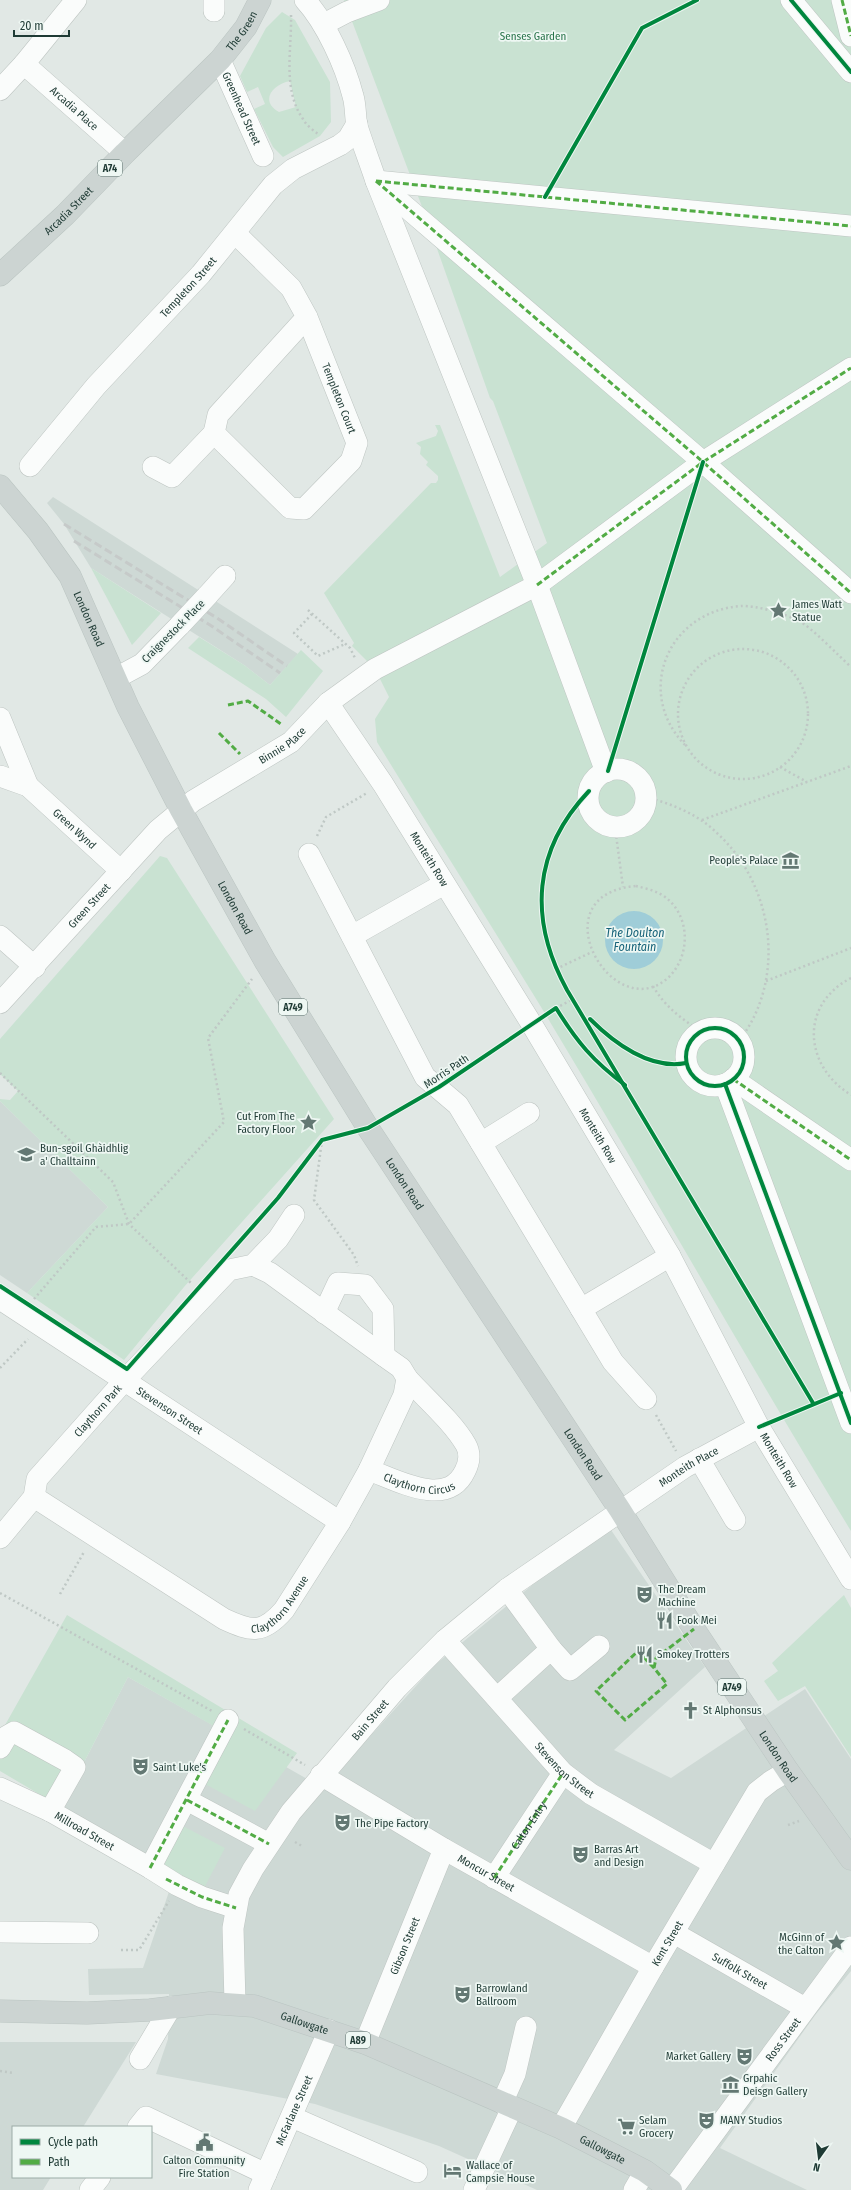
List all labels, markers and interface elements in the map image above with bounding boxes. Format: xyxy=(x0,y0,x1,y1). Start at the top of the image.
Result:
street label: The Green xyxy=(224,9,260,54)
scale bar xyxy=(14,12,69,38)
text: 20 m xyxy=(20,19,44,33)
park label: Senses Garden xyxy=(500,30,566,43)
street label: Greenhead Street xyxy=(219,70,263,147)
street label: Arcadia Place xyxy=(47,84,101,133)
road number: A74 xyxy=(98,160,122,176)
street label: Arcadia Street xyxy=(42,184,96,238)
street label: Templeton Street xyxy=(158,254,220,320)
street label: Templeton Court xyxy=(319,361,359,436)
street label: London Road xyxy=(71,589,106,649)
street label: Craignestock Place xyxy=(139,597,208,666)
place label: James Watt Statue xyxy=(792,598,842,624)
place icon: James Watt Statue xyxy=(769,600,789,620)
street label: Binnie Place xyxy=(256,725,309,767)
street label: Green Wynd xyxy=(50,806,99,852)
street label: Monteith Row xyxy=(407,829,451,889)
museum icon: People's Palace xyxy=(781,850,801,870)
place label: People's Palace xyxy=(709,854,778,867)
street label: London Road xyxy=(215,879,255,937)
street label: Green Street xyxy=(66,880,113,931)
water label: The Doulton Fountain xyxy=(605,926,665,954)
road number: A749 xyxy=(279,999,307,1015)
street label: Morris Path xyxy=(421,1052,471,1091)
street label: Monteith Row xyxy=(576,1106,619,1166)
place label: Cut From The Factory Floor xyxy=(237,1110,295,1136)
place icon: Cut From The Factory Floor xyxy=(298,1112,318,1132)
place label: Bun-sgoil Ghàidhlig a' Challtainn xyxy=(40,1142,129,1168)
school or university icon: Bun-sgoil Ghàidhlig a' Challtainn xyxy=(17,1144,37,1164)
street label: London Road xyxy=(383,1156,426,1212)
street label: Claythorn Park xyxy=(72,1381,125,1440)
street label: Stevenson Street xyxy=(134,1384,205,1437)
street label: London Road xyxy=(561,1426,604,1483)
street label: Monteith Row xyxy=(757,1431,800,1490)
street label: Monteith Place xyxy=(657,1444,721,1490)
street label: Claythorn Circus xyxy=(382,1470,458,1497)
street label: Claythorn Avenue xyxy=(251,1573,311,1636)
place label: The Dream Machine xyxy=(658,1583,706,1609)
theatre icon: The Dream Machine xyxy=(635,1585,655,1605)
restaurant icon: Fook Mei xyxy=(654,1610,674,1630)
place label: Fook Mei xyxy=(677,1614,717,1627)
restaurant icon: Smokey Trotters xyxy=(634,1644,654,1664)
place label: Smokey Trotters xyxy=(657,1648,730,1661)
road number: A749 xyxy=(718,1679,746,1695)
street label: Bain Street xyxy=(349,1697,392,1743)
church icon: St Alphonsus xyxy=(680,1700,700,1720)
place label: St Alphonsus xyxy=(703,1704,762,1717)
street label: London Road xyxy=(756,1729,800,1785)
street label: Stevenson Street xyxy=(532,1740,596,1801)
theatre icon: Saint Luke's xyxy=(130,1757,150,1777)
place label: Saint Luke's xyxy=(153,1761,207,1774)
street label: Calton Entry xyxy=(509,1799,549,1852)
street label: Millroad Street xyxy=(52,1809,117,1854)
theatre icon: The Pipe Factory xyxy=(332,1813,352,1833)
place label: The Pipe Factory xyxy=(355,1817,429,1830)
place label: Barras Art and Design xyxy=(594,1843,644,1869)
theatre icon: Barras Art and Design xyxy=(571,1845,591,1865)
street label: Moncur Street xyxy=(455,1852,517,1895)
street label: Gibson Street xyxy=(388,1915,423,1977)
street label: Kent Street xyxy=(649,1918,686,1968)
place label: McGinn of the Calton xyxy=(778,1931,825,1957)
place icon: McGinn of the Calton xyxy=(827,1933,847,1953)
street label: Suffolk Street xyxy=(710,1950,770,1992)
place label: Barrowland Ballroom xyxy=(476,1982,528,2008)
theatre icon: Barrowland Ballroom xyxy=(453,1984,473,2004)
street label: Gallowgate xyxy=(279,2009,330,2037)
street label: Ross Street xyxy=(763,2015,804,2064)
road number: A89 xyxy=(346,2032,370,2048)
theatre icon: Market Gallery xyxy=(734,2046,754,2066)
place label: Market Gallery xyxy=(666,2050,731,2063)
place label: Grpahic Deisgn Gallery xyxy=(743,2072,807,2098)
street label: McFarlane Street xyxy=(273,2073,315,2148)
museum icon: Grpahic Deisgn Gallery xyxy=(720,2074,740,2094)
theatre icon: MANY Studios xyxy=(697,2110,717,2130)
place label: Selam Grocery xyxy=(639,2114,673,2140)
place label: MANY Studios xyxy=(720,2114,783,2127)
supermarket icon: Selam Grocery xyxy=(616,2116,636,2136)
legend xyxy=(12,2126,152,2178)
public building icon: Calton Community Fire Station xyxy=(194,2132,214,2152)
street label: Gallowgate xyxy=(577,2133,627,2167)
text: Cycle path xyxy=(48,2135,98,2149)
north arrow xyxy=(799,2138,839,2178)
place label: Calton Community Fire Station xyxy=(163,2154,245,2180)
text: Path xyxy=(48,2155,70,2169)
place label: Wallace of Campsie House xyxy=(466,2159,535,2185)
text: N xyxy=(812,2160,821,2174)
hotel icon: Wallace of Campsie House xyxy=(443,2161,463,2181)

